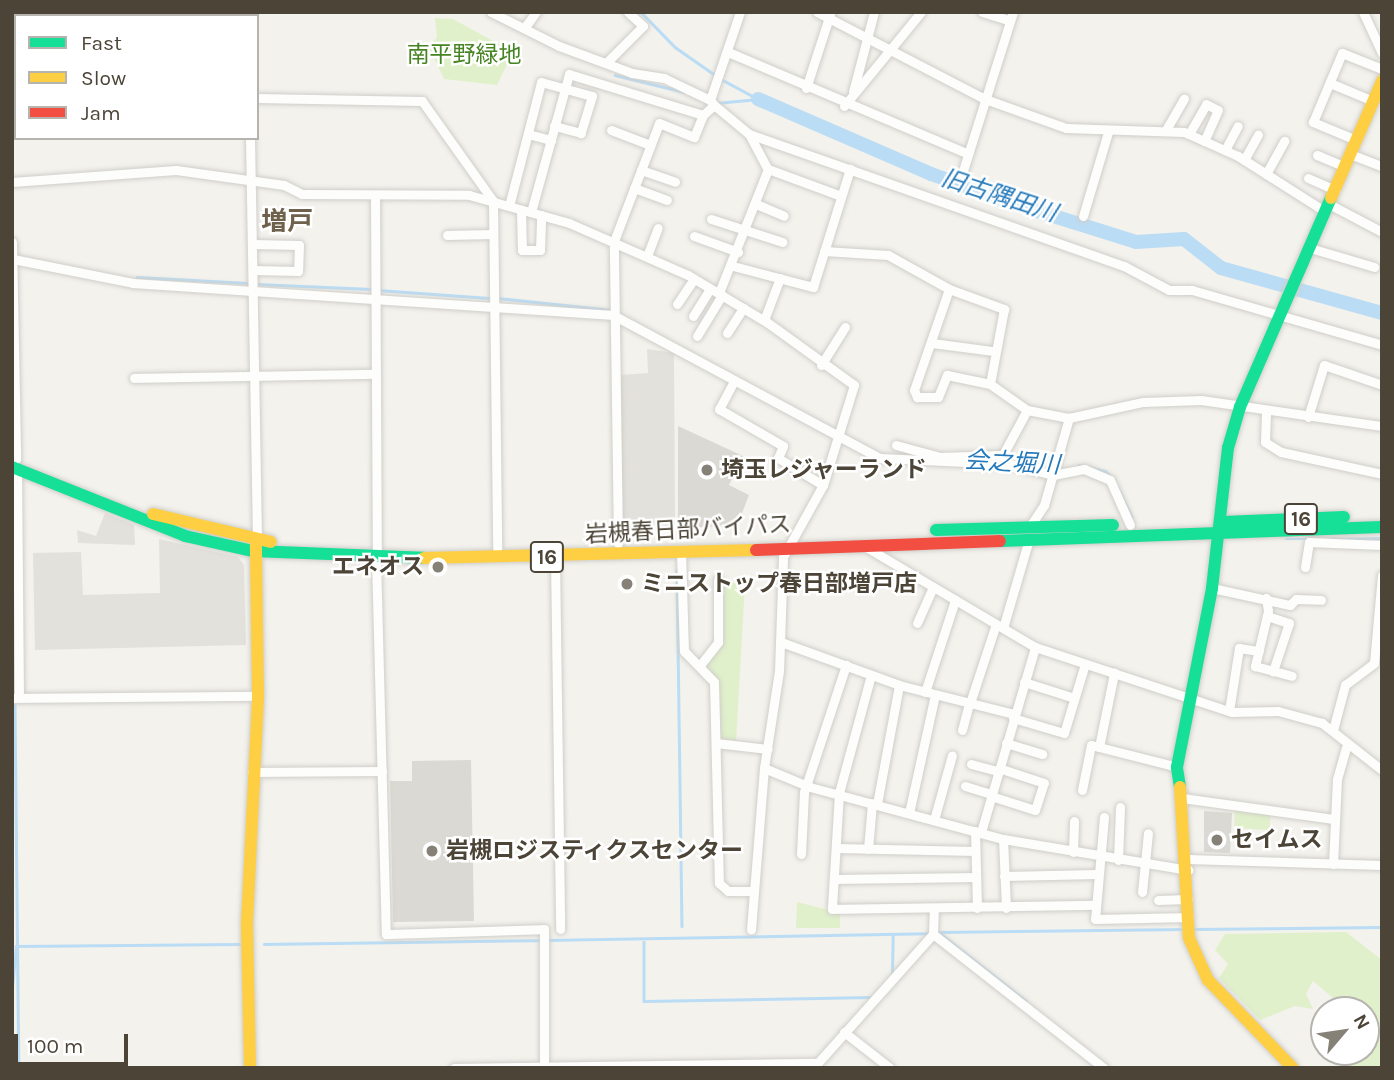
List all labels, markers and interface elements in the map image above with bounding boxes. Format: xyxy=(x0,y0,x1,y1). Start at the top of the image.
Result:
legend xyxy=(14,14,259,140)
text: Fast xyxy=(81,31,122,55)
park label: 南平野緑地 xyxy=(407,41,521,69)
text: Slow xyxy=(81,66,126,90)
text: Jam xyxy=(81,101,121,125)
water label: 旧古隅田川 xyxy=(937,164,1061,228)
district label: 増戸 xyxy=(261,206,313,238)
water label: 会之堀川 xyxy=(963,446,1061,480)
place label: 埼玉レジャーランド xyxy=(721,456,928,484)
marker: 埼玉レジャーランド xyxy=(699,462,715,478)
road number: 16 xyxy=(1284,502,1318,536)
street label: 岩槻春日部バイパス xyxy=(584,511,792,549)
road number: 16 xyxy=(530,540,564,574)
place label: エネオス xyxy=(332,553,424,581)
marker: エネオス xyxy=(430,559,446,575)
place label: ミニストップ春日部増戸店 xyxy=(641,570,917,598)
marker: ミニストップ春日部増戸店 xyxy=(619,576,635,592)
place label: セイムス xyxy=(1231,826,1323,854)
marker: セイムス xyxy=(1209,832,1225,848)
place label: 岩槻ロジスティクスセンター xyxy=(446,837,745,865)
marker: 岩槻ロジスティクスセンター xyxy=(424,843,440,859)
north arrow xyxy=(1310,996,1380,1066)
text: N xyxy=(1349,1010,1375,1033)
scale bar xyxy=(18,1020,131,1064)
text: 100 m xyxy=(27,1034,84,1058)

